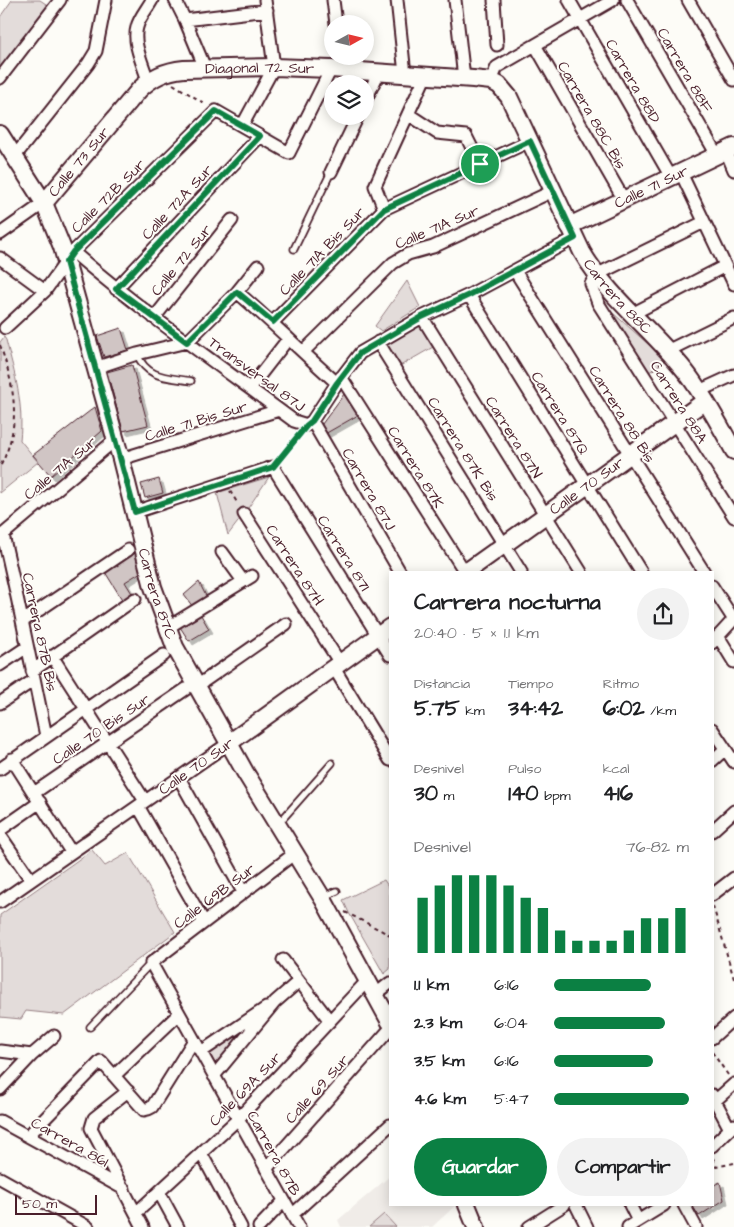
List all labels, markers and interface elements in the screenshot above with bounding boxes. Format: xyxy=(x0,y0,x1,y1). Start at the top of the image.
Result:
north arrow xyxy=(324,15,374,65)
map controls xyxy=(324,15,374,125)
street label: Carrera 88F xyxy=(652,24,718,117)
street label: Carrera 88D xyxy=(600,35,665,127)
street label: Diagonal 72 Sur xyxy=(205,57,314,80)
street label: Carrera 88C Bis xyxy=(552,57,631,173)
button: layers xyxy=(324,75,374,125)
street label: Calle 73 Sur xyxy=(44,122,115,201)
pin xyxy=(459,143,501,185)
icon: arrive xyxy=(466,150,494,178)
street label: Calle 72B Sur xyxy=(67,155,150,238)
street label: Calle 72A Sur xyxy=(137,160,218,245)
street label: Calle 71 Sur xyxy=(611,160,692,214)
street label: Calle 71A Sur xyxy=(392,200,482,255)
street label: Calle 71A Bis Sur xyxy=(275,202,370,300)
street label: Calle 72 Sur xyxy=(146,220,217,301)
street label: Carrera 88C xyxy=(578,255,657,340)
street label: Transversal 87J xyxy=(204,332,309,417)
street label: Carrera 88A xyxy=(645,357,713,448)
street label: Carrera 88 Bis xyxy=(583,362,660,467)
street label: Carrera 87Q xyxy=(526,368,594,459)
street label: Carrera 87N xyxy=(480,392,547,482)
street label: Carrera 87K Bis xyxy=(422,393,503,506)
street label: Calle 71 Bis Sur xyxy=(142,396,250,447)
street label: Carrera 87K xyxy=(382,422,449,512)
street label: Calle 71A Sur xyxy=(19,432,101,505)
street label: Carrera 87J xyxy=(337,444,401,534)
street label: Calle 70 Sur xyxy=(545,452,628,520)
street label: Carrera 87I xyxy=(312,511,375,595)
street label: Carrera 87H xyxy=(260,521,329,610)
street label: Carrera 87C xyxy=(133,546,181,643)
street label: Carrera 87B Bis xyxy=(17,571,62,694)
text: Carrera nocturna xyxy=(414,587,601,618)
button: share xyxy=(637,588,689,640)
text: 20:40 · 5 × 1.1 km xyxy=(414,622,539,644)
text: Distancia xyxy=(414,674,470,694)
text: Tiempo xyxy=(508,674,553,694)
text: Ritmo xyxy=(603,674,639,694)
street label: Calle 70 Bis Sur xyxy=(48,689,154,770)
text: 5.75 xyxy=(414,694,460,723)
text: 34:42 xyxy=(508,694,563,723)
text: 6:02 xyxy=(603,694,645,723)
text: km xyxy=(460,701,485,721)
text: /km xyxy=(645,701,676,721)
street label: Calle 70 Sur xyxy=(154,733,238,800)
text: Desnivel xyxy=(414,759,464,779)
text: Pulso xyxy=(508,759,541,779)
text: kcal xyxy=(603,759,629,779)
text: 30 xyxy=(414,779,438,808)
text: 140 xyxy=(508,779,539,808)
text: 416 xyxy=(603,779,633,808)
text: m xyxy=(438,786,454,806)
text: bpm xyxy=(539,786,571,806)
text: Desnivel xyxy=(414,836,471,858)
text: 76–82 m xyxy=(626,836,689,858)
street label: Calle 69B Sur xyxy=(169,859,259,934)
text: 1.1 km xyxy=(414,974,449,996)
text: 6:16 xyxy=(494,974,519,996)
text: 2.3 km xyxy=(414,1012,462,1034)
text: 6:04 xyxy=(494,1012,528,1034)
street label: Calle 69A Sur xyxy=(204,1047,286,1131)
street label: Calle 69 Sur xyxy=(281,1050,354,1129)
text: 3.5 km xyxy=(414,1050,464,1072)
text: 6:16 xyxy=(494,1050,519,1072)
text: 4.6 km xyxy=(414,1088,466,1110)
text: 5:47 xyxy=(494,1088,529,1110)
street label: Carrera 87B xyxy=(241,1107,306,1200)
street label: Carrera 86I xyxy=(27,1112,113,1173)
button: Guardar xyxy=(414,1138,547,1196)
button: Compartir xyxy=(557,1138,689,1196)
scale bar xyxy=(15,1192,98,1215)
text: 50 m xyxy=(22,1194,57,1214)

